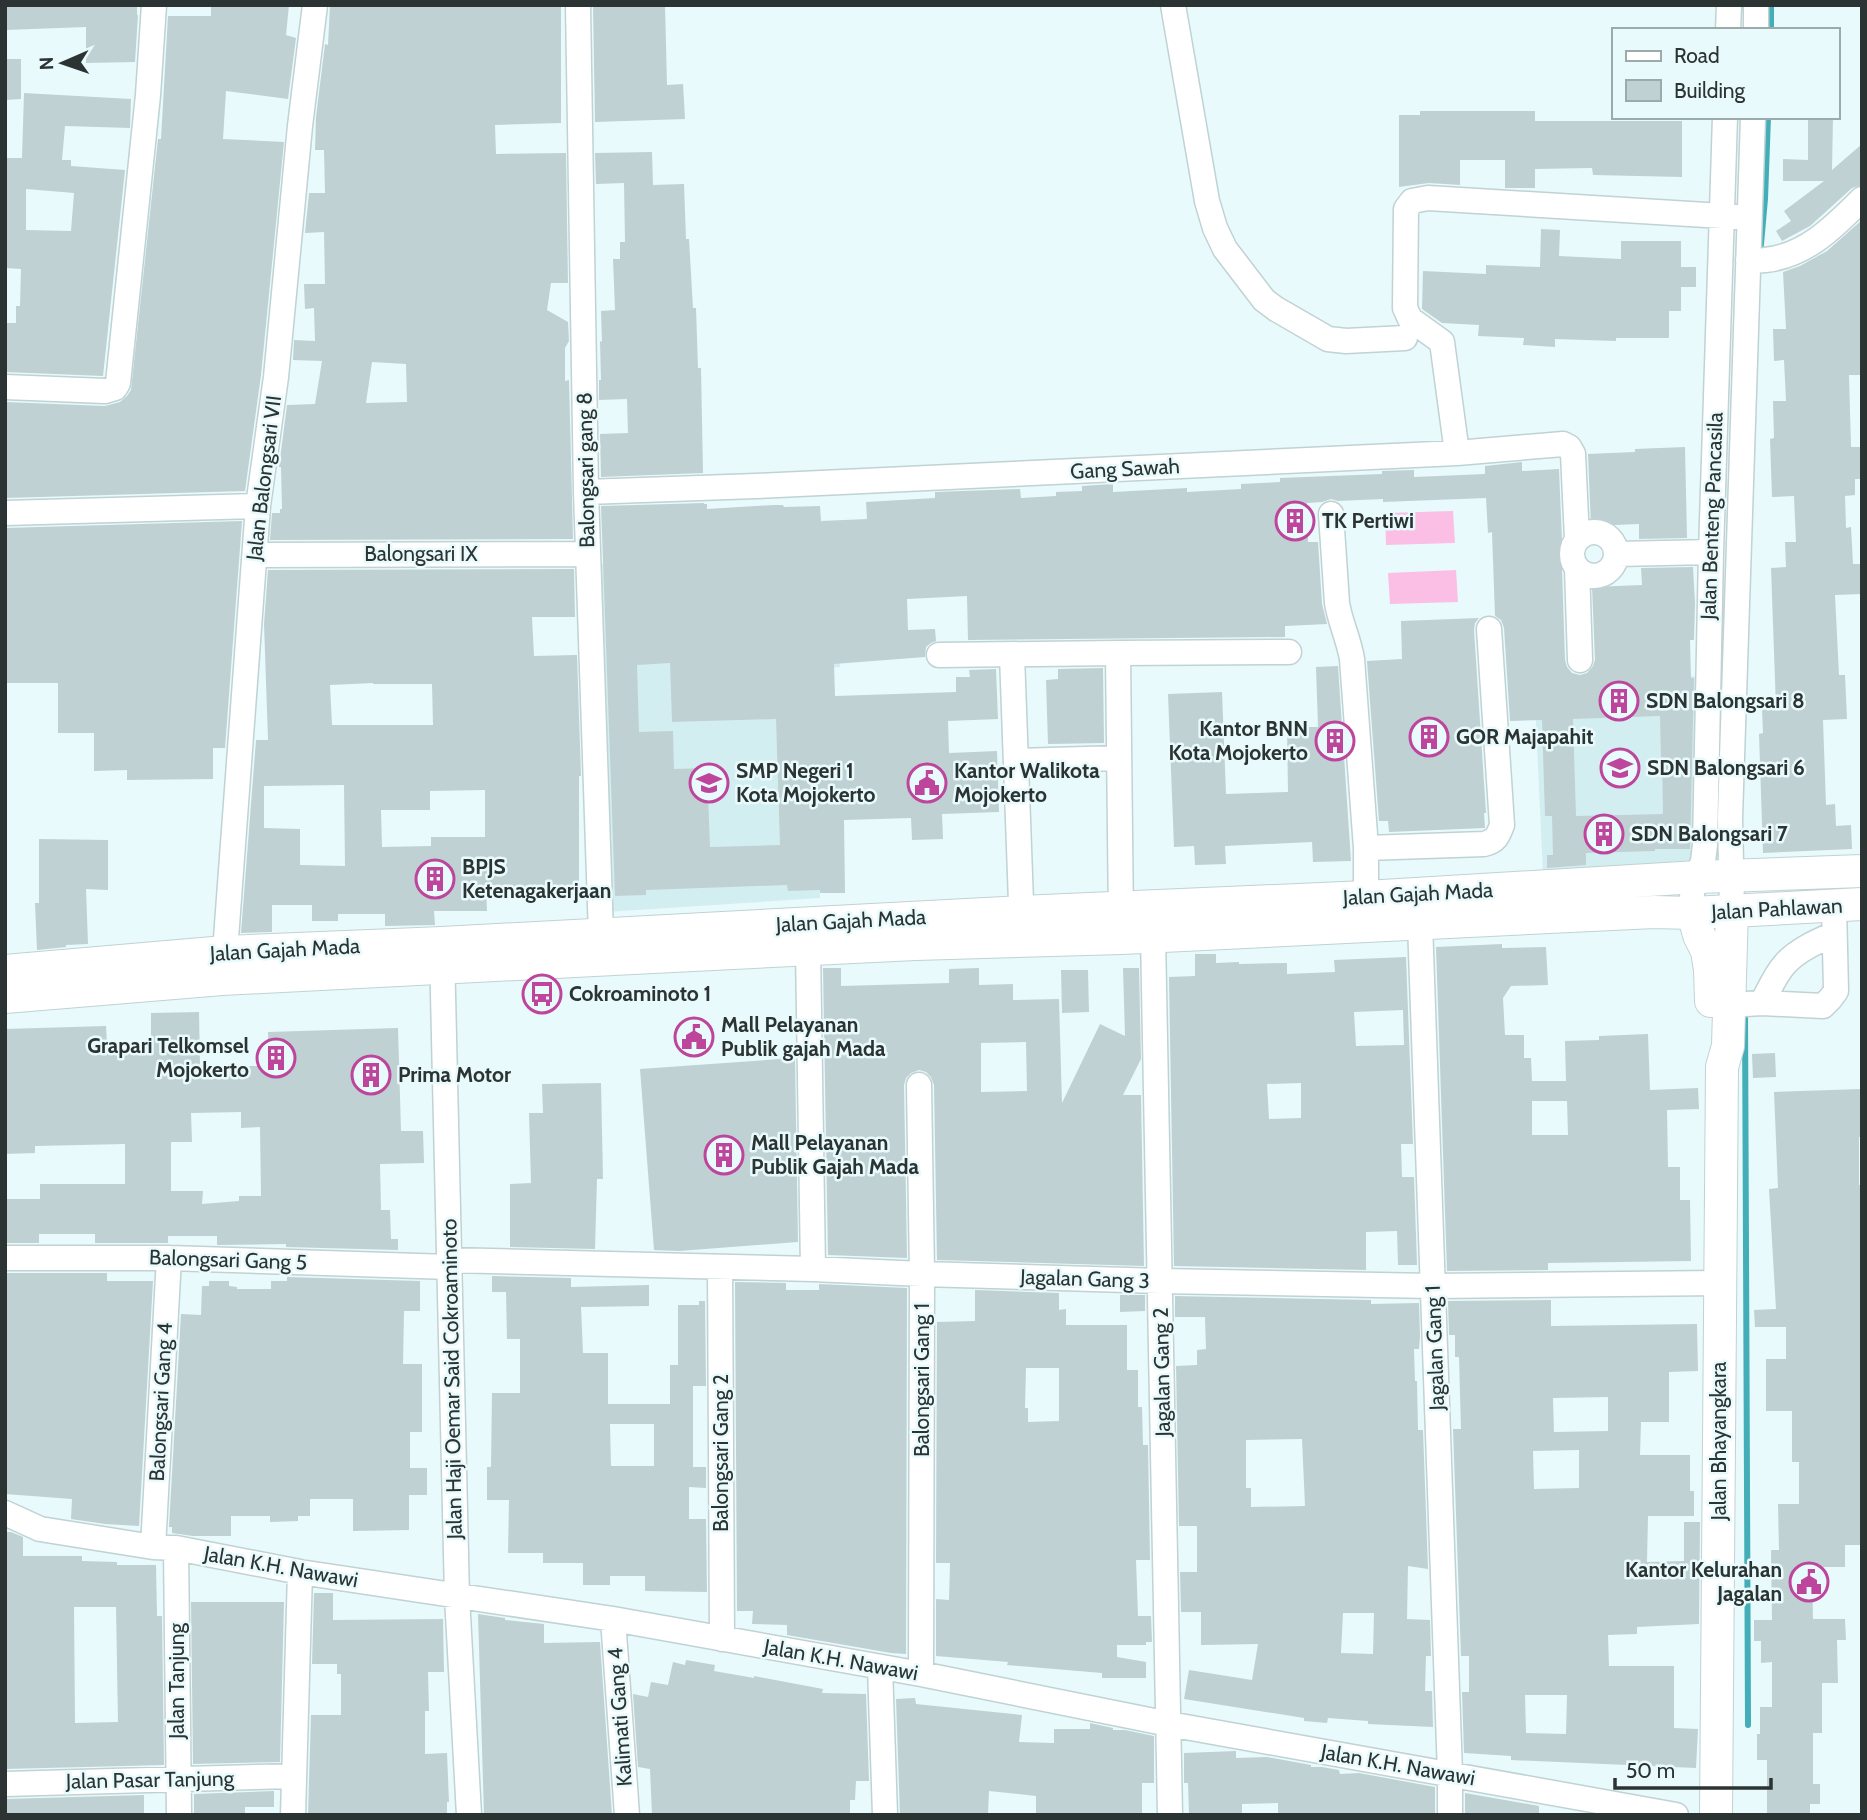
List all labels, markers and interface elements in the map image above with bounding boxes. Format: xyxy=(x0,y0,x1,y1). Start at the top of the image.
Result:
north arrow xyxy=(28,28,98,98)
legend xyxy=(1612,28,1839,119)
text: Road xyxy=(1674,43,1720,68)
text: N xyxy=(35,56,58,71)
text: Building xyxy=(1674,78,1746,103)
street label: Balongsari gang 8 xyxy=(572,392,599,548)
street label: Jalan Balongsari VII xyxy=(241,394,286,563)
street label: Jalan Benteng Pancasila xyxy=(1695,412,1728,621)
street label: Gang Sawah xyxy=(1069,453,1180,484)
building icon: TK Pertiwi xyxy=(1274,500,1316,542)
place label: TK Pertiwi xyxy=(1322,508,1414,533)
street label: Balongsari IX xyxy=(364,541,478,566)
building icon: SDN Balongsari 8 xyxy=(1598,680,1640,722)
place label: SDN Balongsari 8 xyxy=(1646,688,1805,713)
place label: Kantor BNN Kota Mojokerto xyxy=(1168,716,1308,765)
building icon: GOR Majapahit xyxy=(1408,716,1450,758)
building icon: Kantor BNN Kota Mojokerto xyxy=(1314,720,1356,762)
place label: GOR Majapahit xyxy=(1456,724,1593,749)
school or university icon: SDN Balongsari 6 xyxy=(1599,747,1641,789)
place label: SDN Balongsari 6 xyxy=(1647,755,1805,780)
place label: SMP Negeri 1 Kota Mojokerto xyxy=(736,758,876,807)
place label: Kantor Walikota Mojokerto xyxy=(954,758,1100,807)
school or university icon: SMP Negeri 1 Kota Mojokerto xyxy=(688,762,730,804)
public building icon: Kantor Walikota Mojokerto xyxy=(906,762,948,804)
building icon: SDN Balongsari 7 xyxy=(1583,813,1625,855)
place label: SDN Balongsari 7 xyxy=(1631,821,1788,846)
place label: BPJS Ketenagakerjaan xyxy=(462,854,611,903)
building icon: BPJS Ketenagakerjaan xyxy=(414,858,456,900)
street label: Jalan Gajah Mada xyxy=(1341,877,1494,911)
street label: Jalan Pahlawan xyxy=(1710,893,1843,924)
street label: Jalan Gajah Mada xyxy=(774,904,927,938)
street label: Jalan Gajah Mada xyxy=(208,933,361,967)
bus stop icon: Cokroaminoto 1 xyxy=(521,973,563,1015)
place label: Cokroaminoto 1 xyxy=(569,981,711,1006)
place label: Mall Pelayanan Publik gajah Mada xyxy=(721,1012,886,1061)
public building icon: Mall Pelayanan Publik gajah Mada xyxy=(673,1016,715,1058)
place label: Grapari Telkomsel Mojokerto xyxy=(87,1033,249,1082)
building icon: Grapari Telkomsel Mojokerto xyxy=(255,1037,297,1079)
building icon: Prima Motor xyxy=(350,1054,392,1096)
place label: Prima Motor xyxy=(398,1062,511,1087)
place label: Mall Pelayanan Publik Gajah Mada xyxy=(751,1130,919,1179)
building icon: Mall Pelayanan Publik Gajah Mada xyxy=(703,1134,745,1176)
street label: Jalan Haji Oemar Said Cokroaminoto xyxy=(436,1218,468,1541)
street label: Balongsari Gang 5 xyxy=(148,1244,308,1275)
street label: Jagalan Gang 3 xyxy=(1019,1264,1150,1293)
street label: Jagalan Gang 1 xyxy=(1420,1285,1449,1412)
street label: Balongsari Gang 1 xyxy=(909,1303,934,1457)
street label: Jagalan Gang 2 xyxy=(1148,1307,1175,1438)
street label: Balongsari Gang 4 xyxy=(144,1322,177,1482)
street label: Jalan Bhayangkara xyxy=(1706,1362,1731,1521)
street label: Balongsari Gang 2 xyxy=(708,1374,733,1532)
street label: Jalan K.H. Nawawi xyxy=(201,1540,360,1592)
place label: Kantor Kelurahan Jagalan xyxy=(1625,1557,1782,1606)
public building icon: Kantor Kelurahan Jagalan xyxy=(1788,1561,1830,1603)
street label: Jalan Tanjung xyxy=(164,1622,190,1740)
street label: Jalan K.H. Nawawi xyxy=(761,1633,920,1685)
street label: Kalimati Gang 4 xyxy=(602,1647,637,1787)
street label: Jalan K.H. Nawawi xyxy=(1318,1738,1477,1790)
scale bar xyxy=(1615,1746,1771,1790)
text: 50 m xyxy=(1626,1758,1675,1783)
street label: Jalan Pasar Tanjung xyxy=(65,1766,235,1794)

